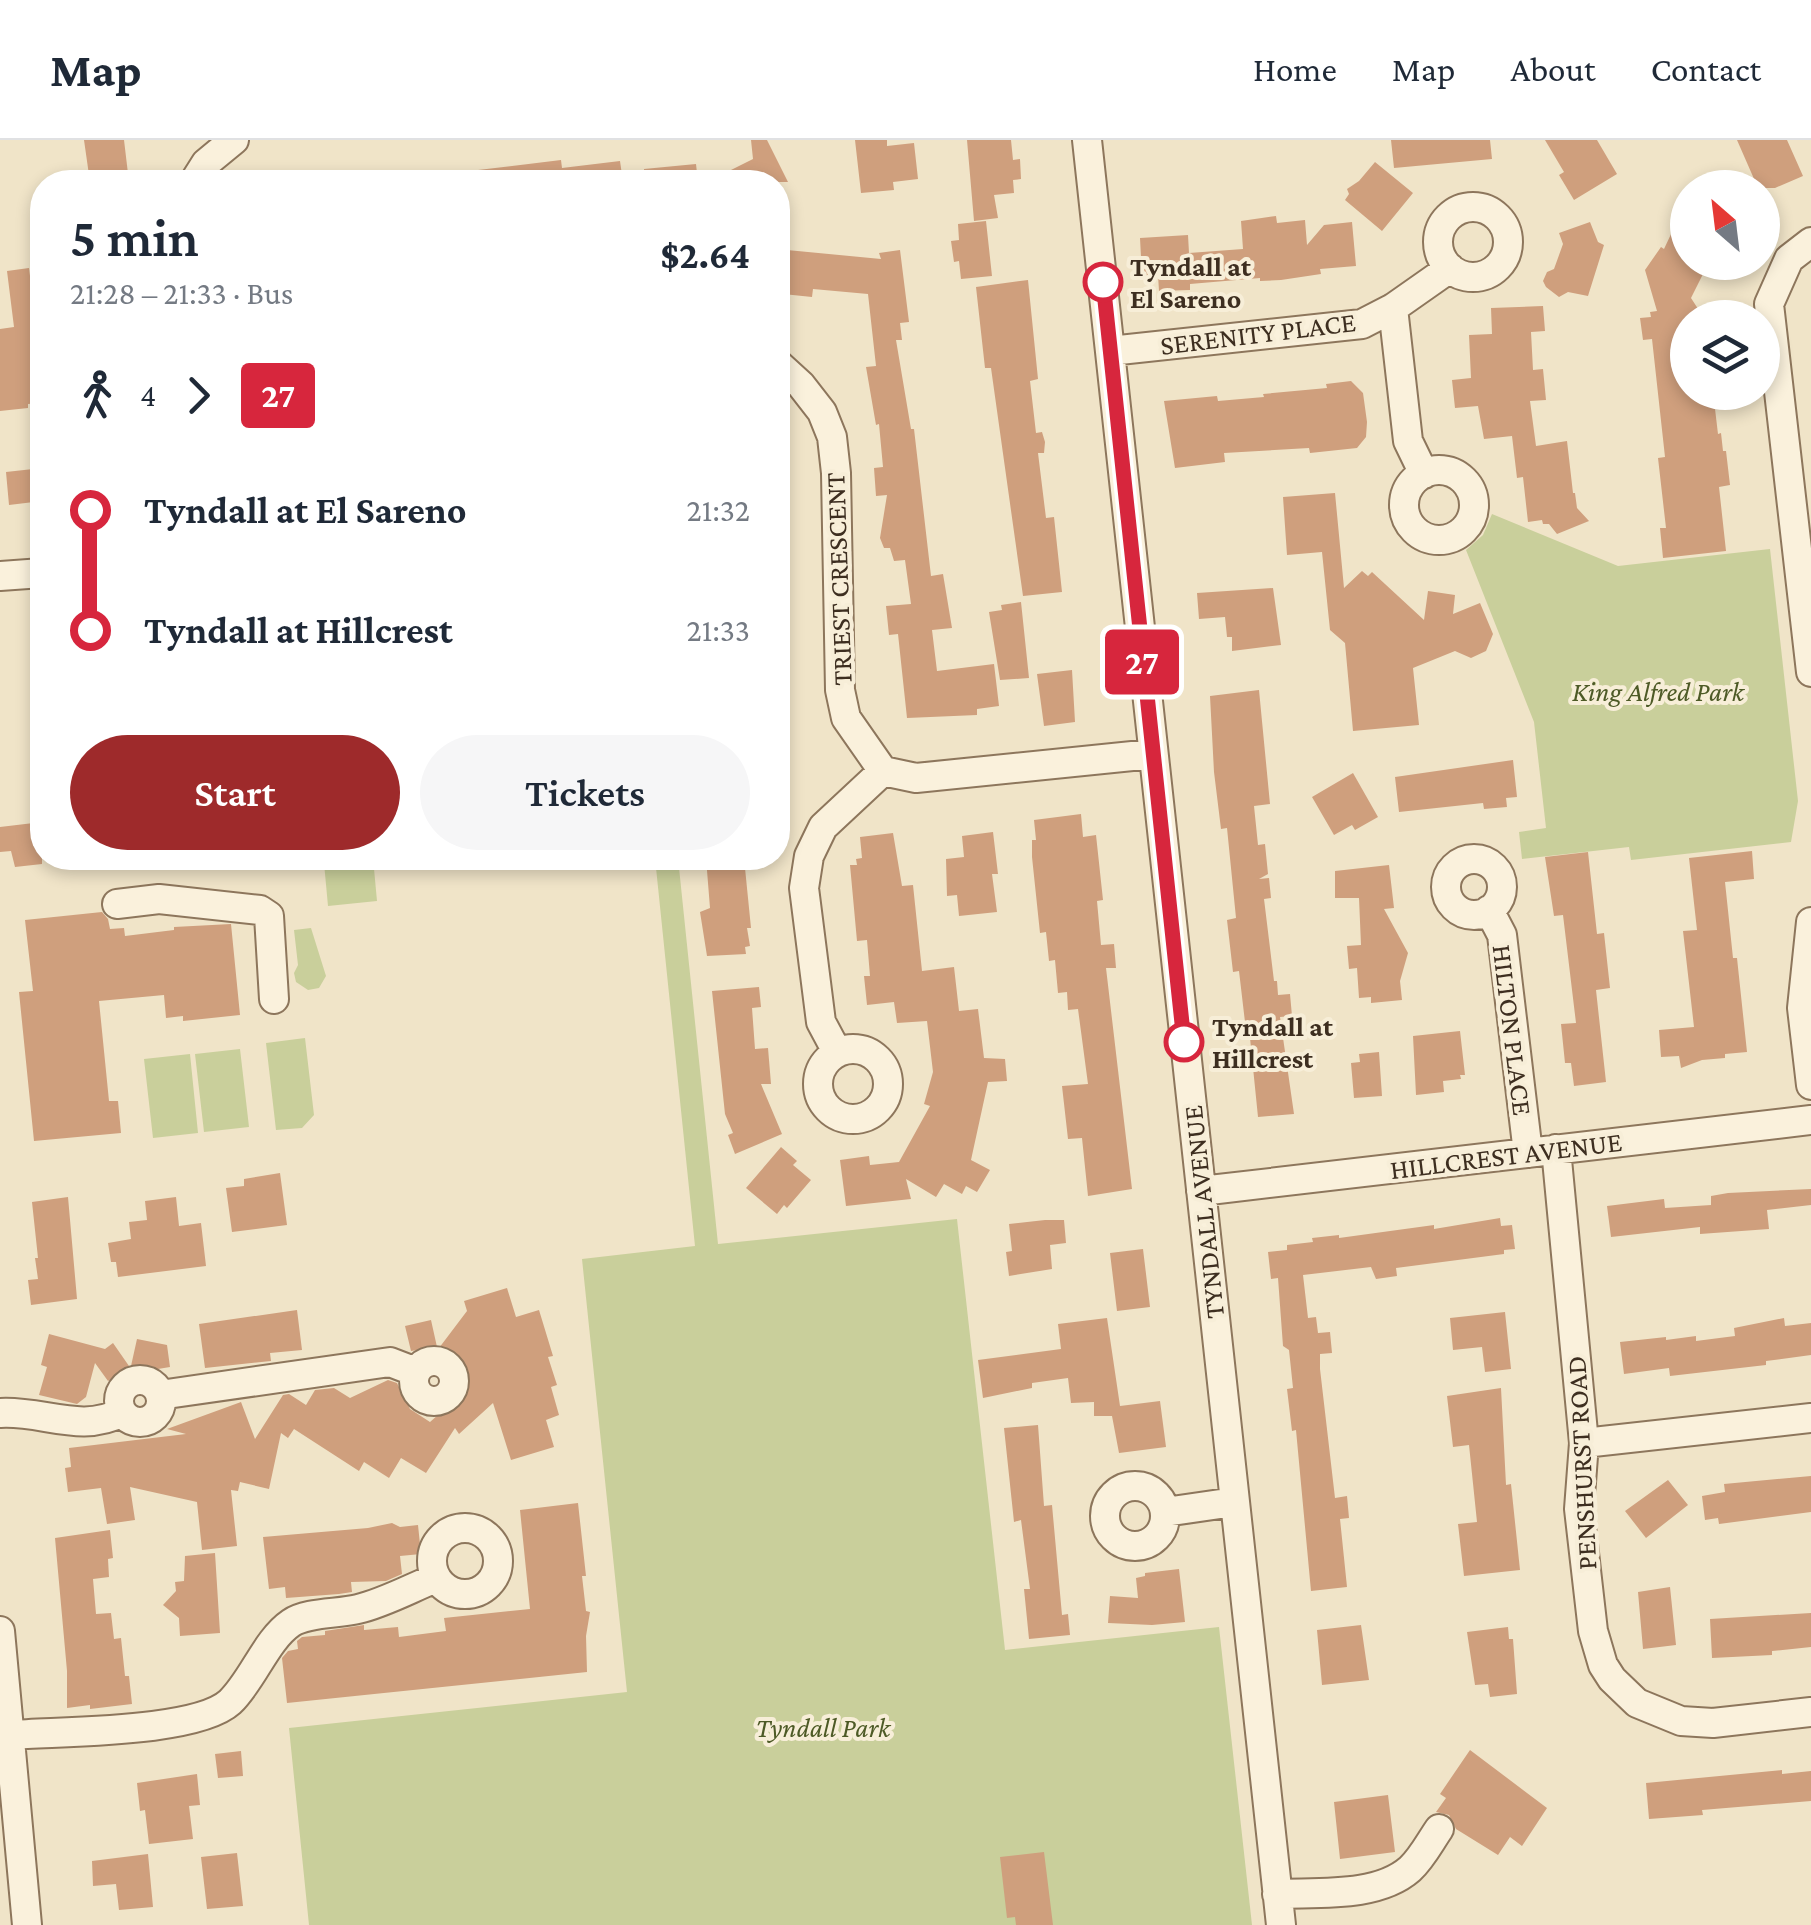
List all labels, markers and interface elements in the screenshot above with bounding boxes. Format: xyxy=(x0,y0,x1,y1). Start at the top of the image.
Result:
text: Map xyxy=(50,43,142,96)
text: Home xyxy=(1253,50,1337,89)
text: Map xyxy=(1392,50,1455,89)
text: About xyxy=(1510,50,1596,89)
text: Contact xyxy=(1651,50,1761,89)
north arrow xyxy=(1670,170,1780,280)
map controls xyxy=(1670,170,1780,410)
text: 5 min xyxy=(70,207,199,268)
text: $2.64 xyxy=(660,234,750,276)
place label: Tyndall at El Sareno xyxy=(1130,251,1252,314)
marker: Tyndall at El Sareno xyxy=(1084,263,1122,301)
text: 21:28 – 21:33 · Bus xyxy=(70,275,293,311)
button: layers xyxy=(1670,300,1780,410)
street label: SERENITY PLACE xyxy=(1159,306,1358,361)
icon: walk xyxy=(70,368,125,423)
icon: forward xyxy=(171,368,226,423)
text: 27 xyxy=(261,376,295,415)
text: 4 xyxy=(140,377,156,413)
street label: TRIEST CRESCENT xyxy=(819,472,858,686)
text: Tyndall at El Sareno xyxy=(144,489,466,531)
text: 21:32 xyxy=(687,492,750,528)
text: Tyndall at Hillcrest xyxy=(144,609,453,651)
text: 21:33 xyxy=(687,612,750,648)
line badge: 27 xyxy=(1097,630,1187,694)
text: 27 xyxy=(1125,643,1159,682)
park label: King Alfred Park xyxy=(1572,676,1746,707)
button: Start xyxy=(70,735,400,850)
button: Tickets xyxy=(420,735,750,850)
street label: HILTON PLACE xyxy=(1487,943,1538,1117)
place label: Tyndall at Hillcrest xyxy=(1212,1011,1334,1074)
marker: Tyndall at Hillcrest xyxy=(1165,1023,1203,1061)
street label: TYNDALL AVENUE xyxy=(1177,1104,1230,1320)
street label: HILLCREST AVENUE xyxy=(1388,1126,1624,1185)
street label: PENSHURST ROAD xyxy=(1560,1355,1603,1571)
park label: Tyndall Park xyxy=(756,1712,892,1743)

